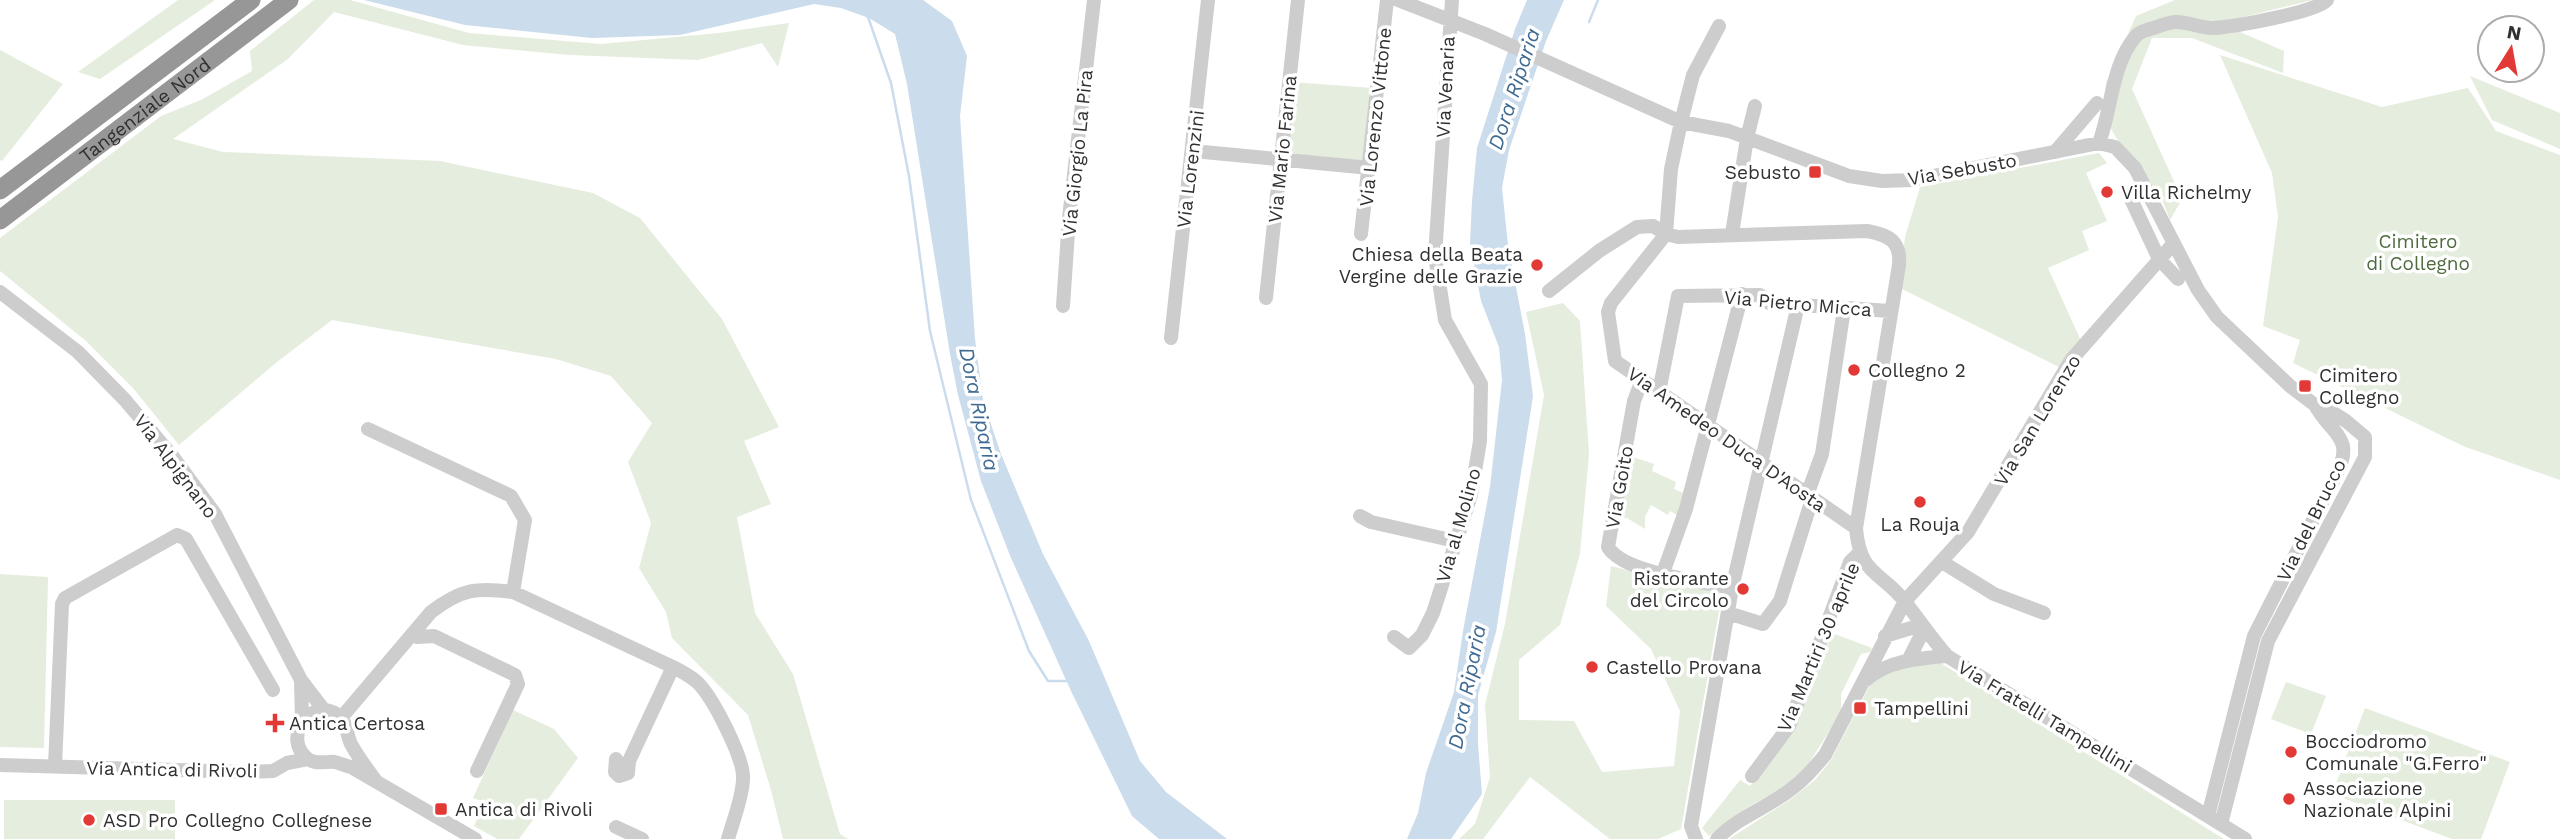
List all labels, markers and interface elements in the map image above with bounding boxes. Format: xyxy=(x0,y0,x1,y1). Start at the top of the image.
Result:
north arrow xyxy=(2476,14,2546,84)
text: N xyxy=(2505,20,2523,45)
water label: Dora Riparia xyxy=(1482,25,1545,153)
street label: Via Lorenzo Vittone xyxy=(1355,26,1396,208)
street label: Via Venaria xyxy=(1431,35,1460,139)
street label: Tangenziale Nord xyxy=(75,53,215,167)
street label: Via Giorgio La Pira xyxy=(1057,68,1098,238)
street label: Via Mario Farina xyxy=(1263,74,1302,224)
street label: Via Lorenzini xyxy=(1172,109,1209,229)
street label: Via Sebusto xyxy=(1906,149,2018,190)
place label: Sebusto xyxy=(1725,161,1801,184)
marker: Sebusto xyxy=(1807,164,1823,180)
place label: Villa Richelmy xyxy=(2121,181,2251,204)
marker: Villa Richelmy xyxy=(2099,184,2115,200)
park label: Cimitero di Collegno xyxy=(2366,230,2470,275)
place label: Chiesa della Beata Vergine delle Grazie xyxy=(1339,243,1523,288)
marker: Chiesa della Beata Vergine delle Grazie xyxy=(1529,257,1545,273)
street label: Via Pietro Micca xyxy=(1723,286,1873,321)
water label: Dora Riparia xyxy=(954,345,1005,473)
street label: Via San Lorenzo xyxy=(1989,350,2086,490)
place label: Collegno 2 xyxy=(1868,359,1966,382)
street label: Via Amedeo Duca D'Aosta xyxy=(1623,362,1831,517)
marker: Collegno 2 xyxy=(1846,362,1862,378)
place label: Cimitero Collegno xyxy=(2319,364,2399,409)
marker: Cimitero Collegno xyxy=(2297,378,2313,394)
street label: Via Alpignano xyxy=(129,410,222,523)
street label: Via Goito xyxy=(1601,444,1638,530)
street label: Via del Brucco xyxy=(2272,455,2351,585)
street label: Via al Molino xyxy=(1431,465,1486,585)
marker: La Rouja xyxy=(1912,494,1928,510)
place label: La Rouja xyxy=(1880,513,1960,536)
street label: Via Martiri 30 aprile xyxy=(1772,559,1865,736)
place label: Ristorante del Circolo xyxy=(1630,567,1729,612)
marker: Ristorante del Circolo xyxy=(1735,581,1751,597)
water label: Dora Riparia xyxy=(1442,623,1491,751)
street label: Via Fratelli Tampellini xyxy=(1953,655,2136,778)
place label: Castello Provana xyxy=(1606,656,1762,679)
marker: Castello Provana xyxy=(1584,659,1600,675)
place label: Tampellini xyxy=(1874,697,1969,720)
marker: Tampellini xyxy=(1852,700,1868,716)
place label: Antica Certosa xyxy=(289,712,425,735)
marker: Antica Certosa xyxy=(267,715,283,731)
place label: Bocciodromo Comunale "G.Ferro" xyxy=(2305,730,2487,775)
marker: Bocciodromo Comunale "G.Ferro" xyxy=(2283,744,2299,760)
street label: Via Antica di Rivoli xyxy=(86,757,258,782)
place label: Associazione Nazionale Alpini xyxy=(2303,777,2451,822)
marker: Associazione Nazionale Alpini xyxy=(2281,791,2297,807)
place label: Antica di Rivoli xyxy=(455,798,593,821)
marker: Antica di Rivoli xyxy=(433,801,449,817)
place label: ASD Pro Collegno Collegnese xyxy=(103,809,372,832)
marker: ASD Pro Collegno Collegnese xyxy=(81,812,97,828)

